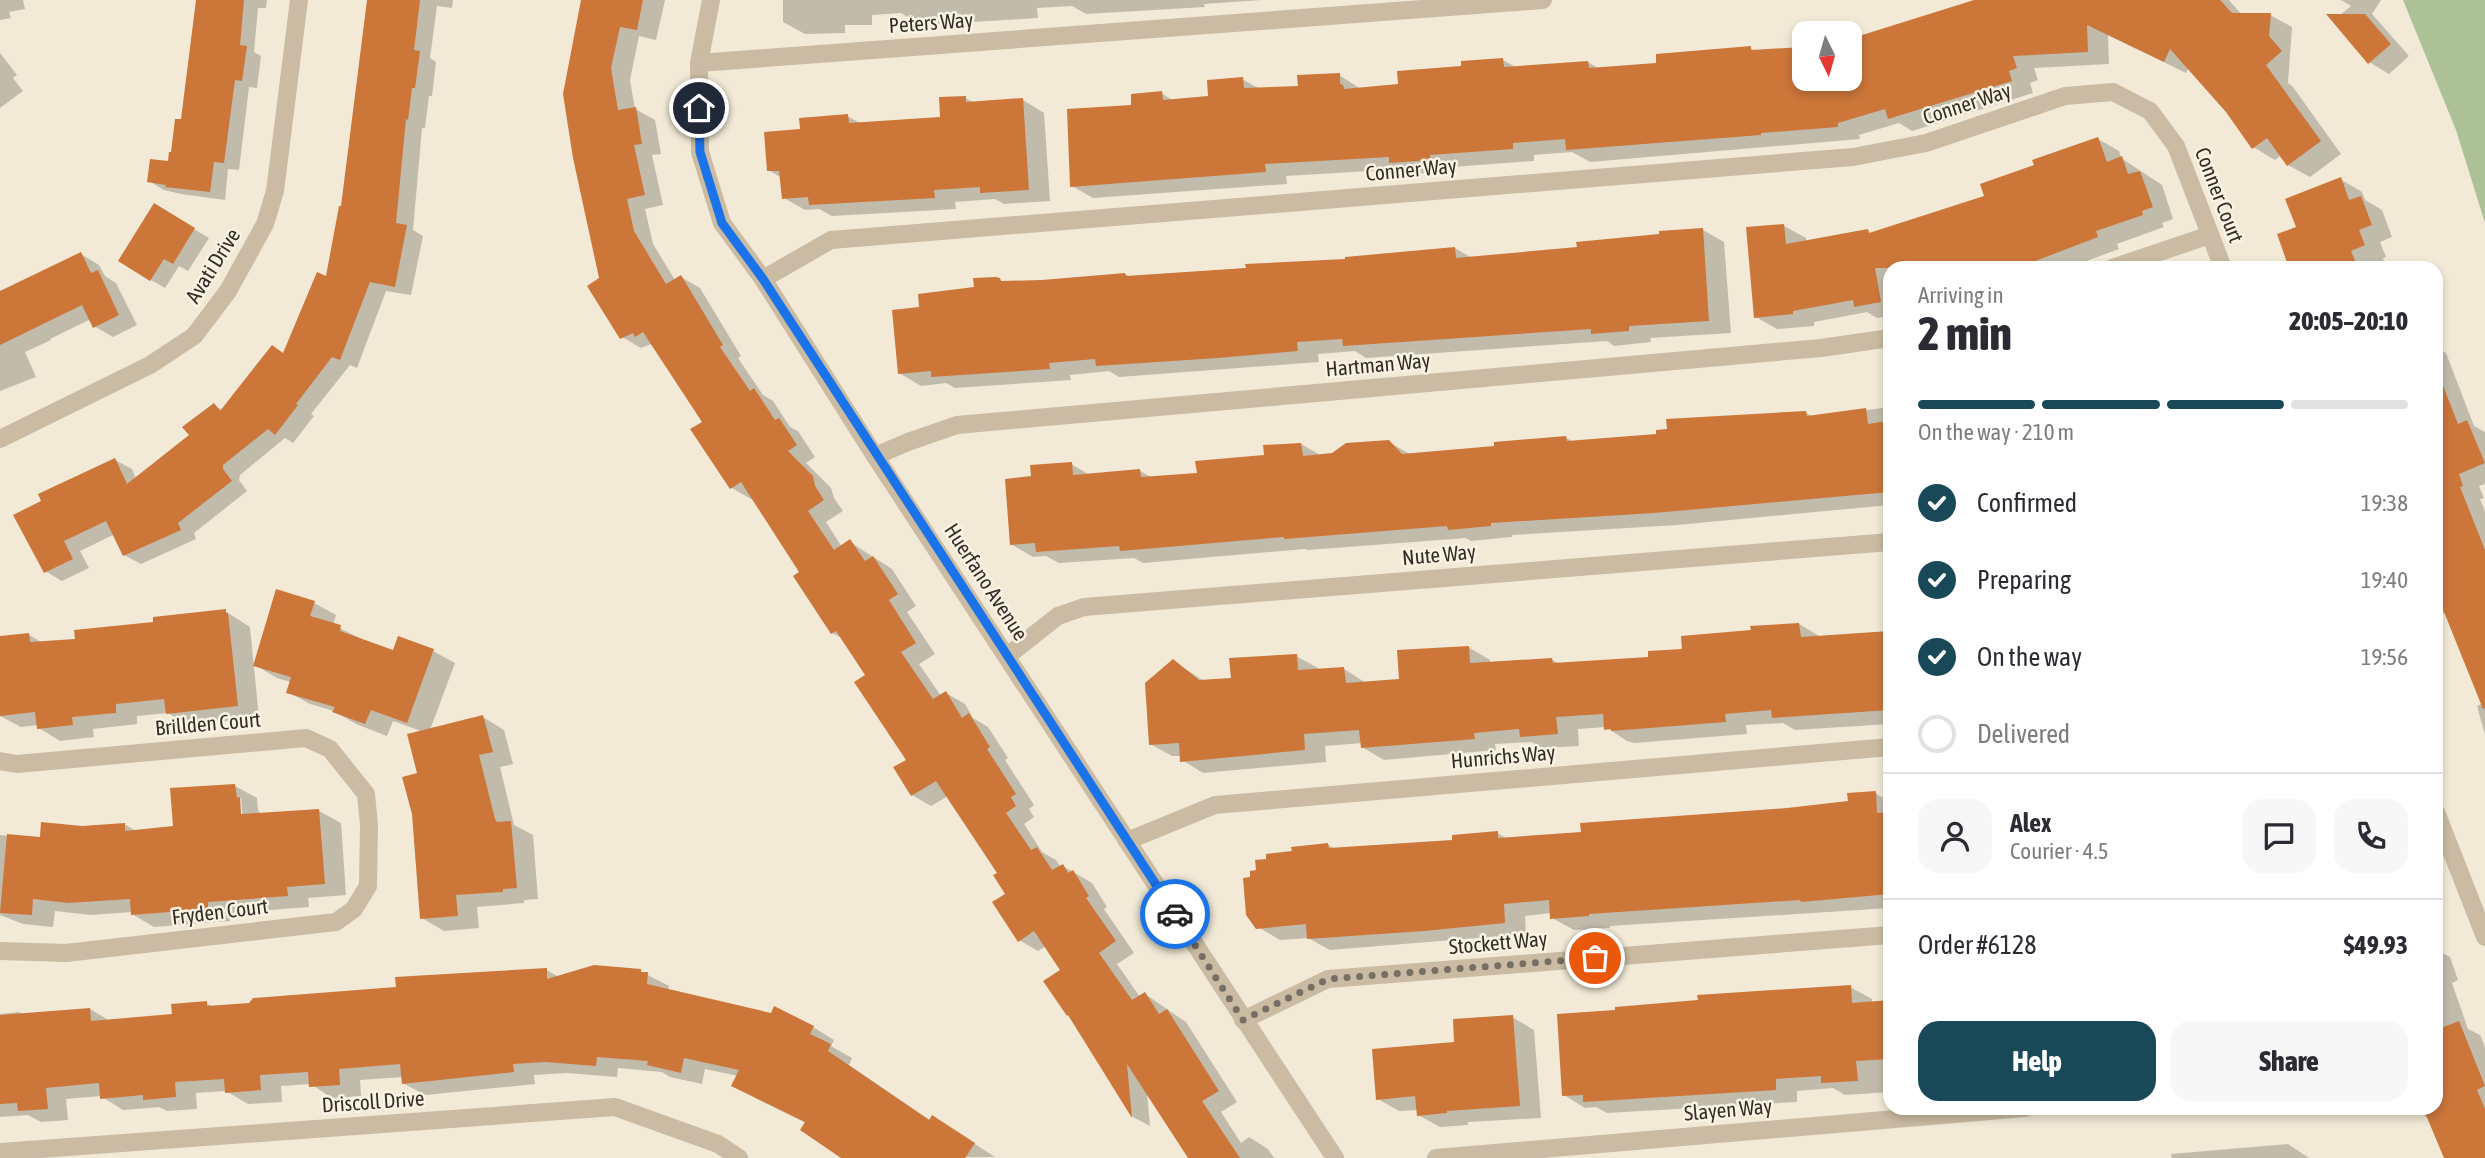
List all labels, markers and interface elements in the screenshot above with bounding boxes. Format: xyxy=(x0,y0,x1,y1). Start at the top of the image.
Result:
street label: Peters Way xyxy=(888,7,974,37)
north arrow xyxy=(1792,21,1862,91)
map controls xyxy=(1792,21,1862,91)
street label: Conner Way xyxy=(1920,77,2014,129)
pin xyxy=(669,78,729,138)
icon: home xyxy=(680,89,718,127)
street label: Conner Court xyxy=(2191,144,2249,246)
street label: Conner Way xyxy=(1364,153,1458,185)
street label: Avati Drive xyxy=(180,224,244,307)
text: Arriving in xyxy=(1918,282,2004,308)
text: 20:05–20:10 xyxy=(2289,306,2408,336)
text: 2 min xyxy=(1918,307,2012,360)
street label: Hartman Way xyxy=(1325,347,1432,381)
text: On the way · 210 m xyxy=(1918,419,2074,445)
icon: check xyxy=(1918,484,1956,522)
text: Confirmed xyxy=(1977,488,2077,518)
text: 19:38 xyxy=(2361,490,2408,516)
street label: Huerfano Avenue xyxy=(940,519,1034,644)
street label: Nute Way xyxy=(1401,539,1477,569)
icon: check xyxy=(1918,561,1956,599)
text: Preparing xyxy=(1977,565,2071,595)
text: 19:40 xyxy=(2361,567,2408,593)
icon: check xyxy=(1918,638,1956,676)
text: On the way xyxy=(1977,642,2082,672)
text: 19:56 xyxy=(2361,644,2408,670)
street label: Brillden Court xyxy=(154,706,262,740)
text: Delivered xyxy=(1977,719,2070,749)
street label: Hunrichs Way xyxy=(1450,739,1557,773)
button: person xyxy=(1918,799,1992,873)
button: chat xyxy=(2242,799,2316,873)
button: phone xyxy=(2334,799,2408,873)
text: Alex xyxy=(2010,808,2051,838)
text: Courier · 4.5 xyxy=(2010,838,2109,864)
courier xyxy=(1140,879,1210,949)
street label: Fryden Court xyxy=(170,893,269,929)
icon: car xyxy=(1156,895,1194,933)
street label: Stockett Way xyxy=(1448,926,1548,958)
pin xyxy=(1565,928,1625,988)
text: Order #6128 xyxy=(1918,930,2037,960)
text: $49.93 xyxy=(2344,930,2408,960)
icon: bag xyxy=(1576,939,1614,977)
button: Help xyxy=(1918,1021,2156,1101)
button: Share xyxy=(2170,1021,2408,1101)
street label: Driscoll Drive xyxy=(321,1085,425,1117)
street label: Slayen Way xyxy=(1683,1093,1773,1125)

